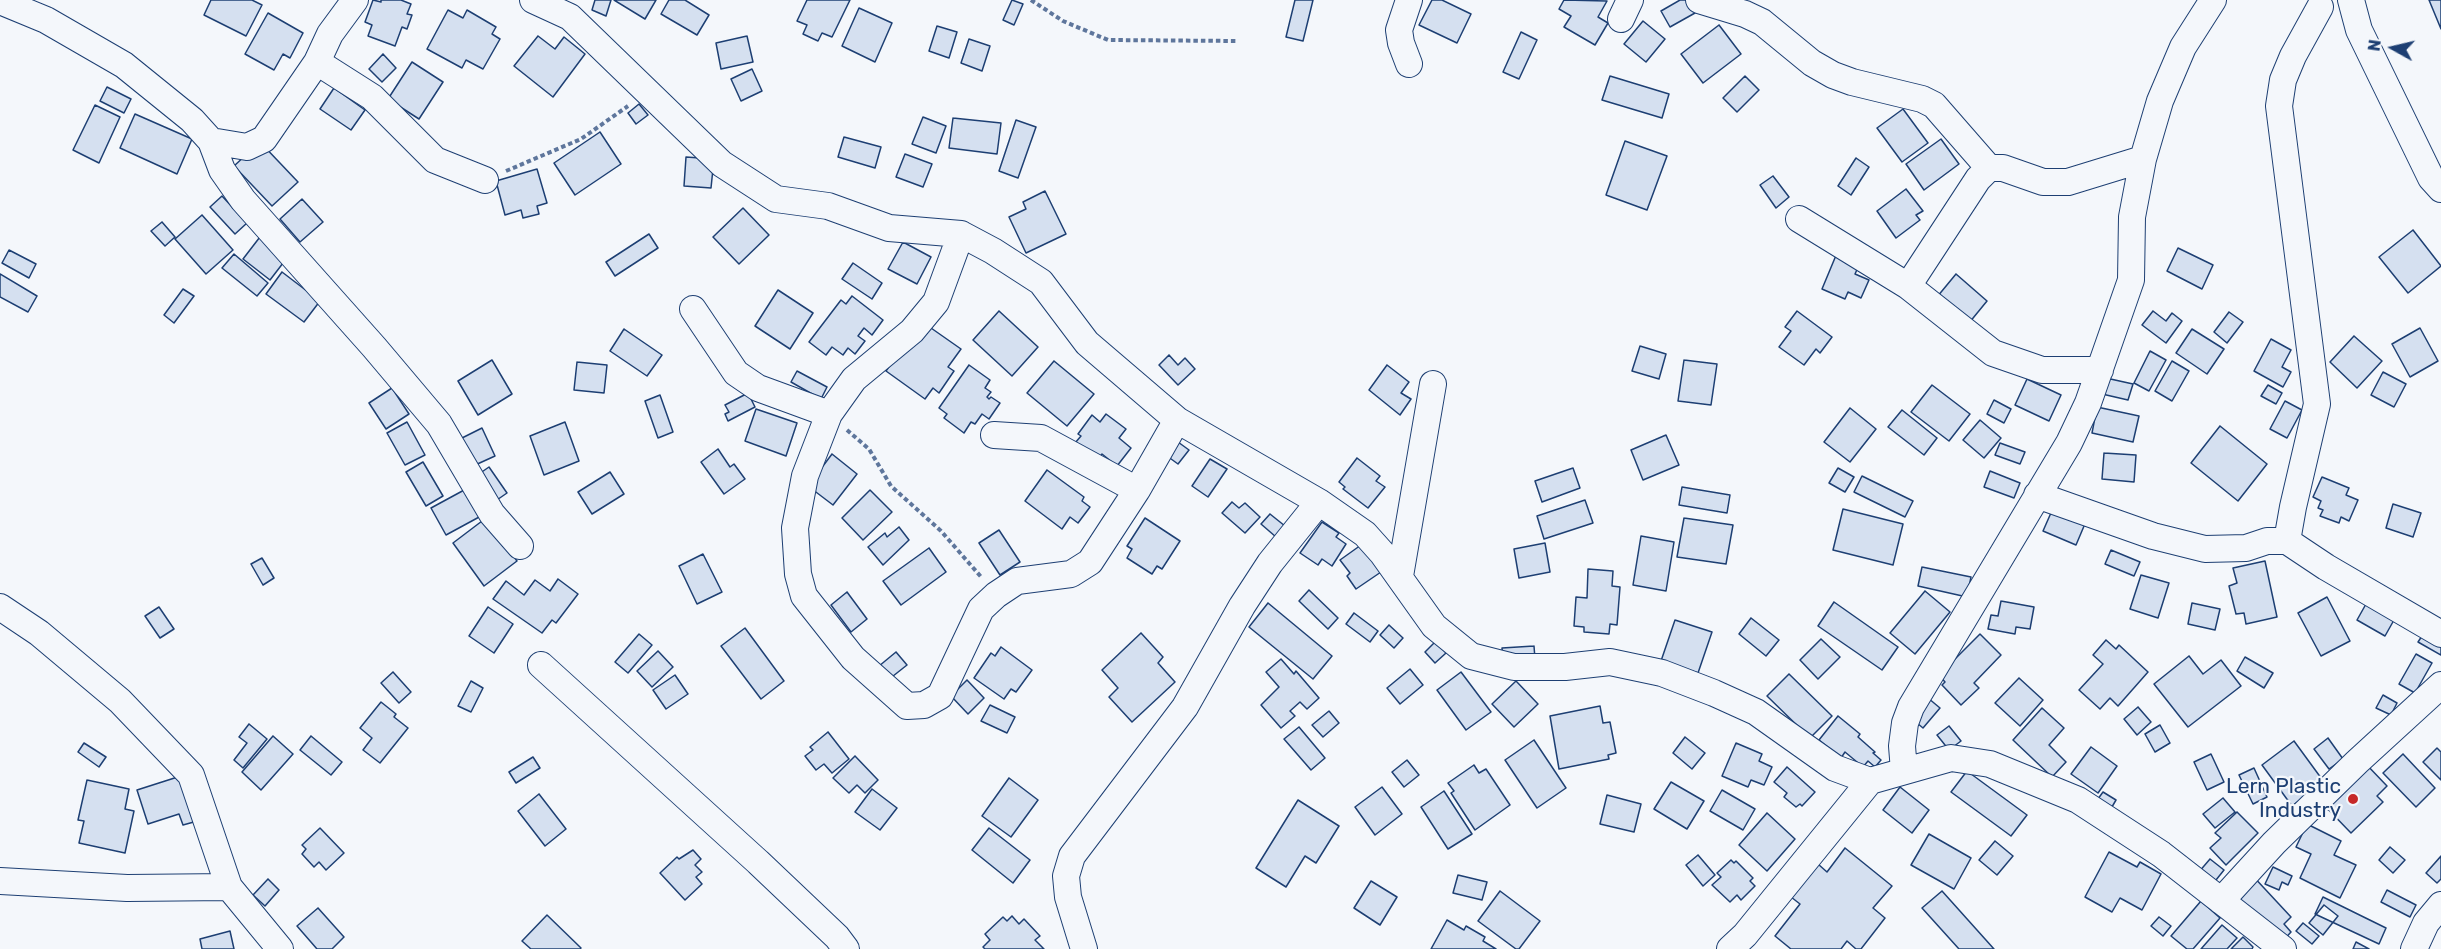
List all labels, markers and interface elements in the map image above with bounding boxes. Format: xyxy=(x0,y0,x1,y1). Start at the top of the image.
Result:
north arrow xyxy=(2363,18,2423,78)
text: N xyxy=(2364,38,2385,52)
place label: Lern Plastic Industry xyxy=(2226,774,2341,824)
marker: Lern Plastic Industry xyxy=(2346,792,2360,806)

